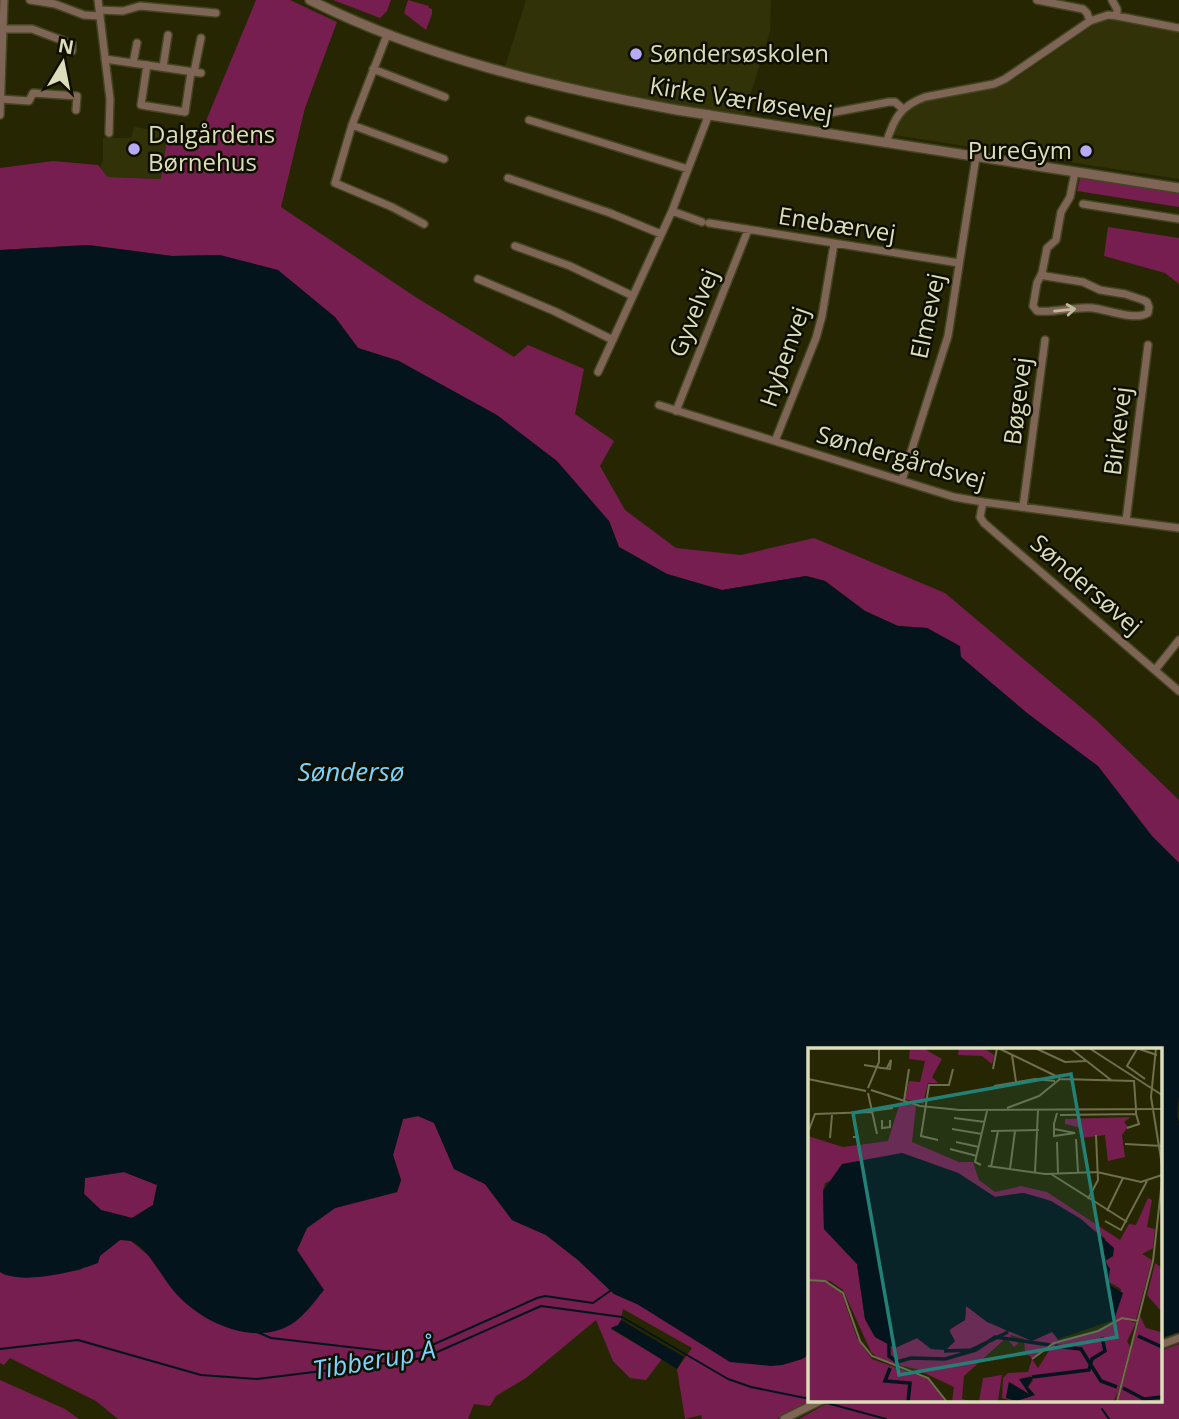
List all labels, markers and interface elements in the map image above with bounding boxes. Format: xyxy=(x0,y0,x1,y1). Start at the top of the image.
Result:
north arrow xyxy=(28,28,98,98)
text: N xyxy=(56,32,76,60)
place label: Søndersøskolen xyxy=(650,36,829,69)
marker: Søndersøskolen xyxy=(628,46,644,62)
street label: Kirke Værløsevej xyxy=(647,68,835,129)
place label: Dalgårdens Børnehus xyxy=(148,117,275,178)
place label: PureGym xyxy=(968,133,1072,166)
marker: Dalgårdens Børnehus xyxy=(126,141,142,157)
marker: PureGym xyxy=(1078,143,1094,159)
street label: Enebærvej xyxy=(776,198,898,249)
street label: Gyvelvej xyxy=(660,263,725,362)
street label: Elmevej xyxy=(901,270,952,361)
street label: Hybenvej xyxy=(751,302,816,411)
one-way arrow xyxy=(1053,303,1076,316)
street label: Bøgevej xyxy=(995,355,1038,446)
street label: Birkevej xyxy=(1095,385,1138,477)
street label: Søndergårdsvej xyxy=(813,417,990,496)
street label: Søndersøvej xyxy=(1024,526,1150,641)
water label: Søndersø xyxy=(298,753,405,789)
inset map xyxy=(808,1048,1162,1402)
water label: Tibberup Å xyxy=(310,1331,438,1388)

